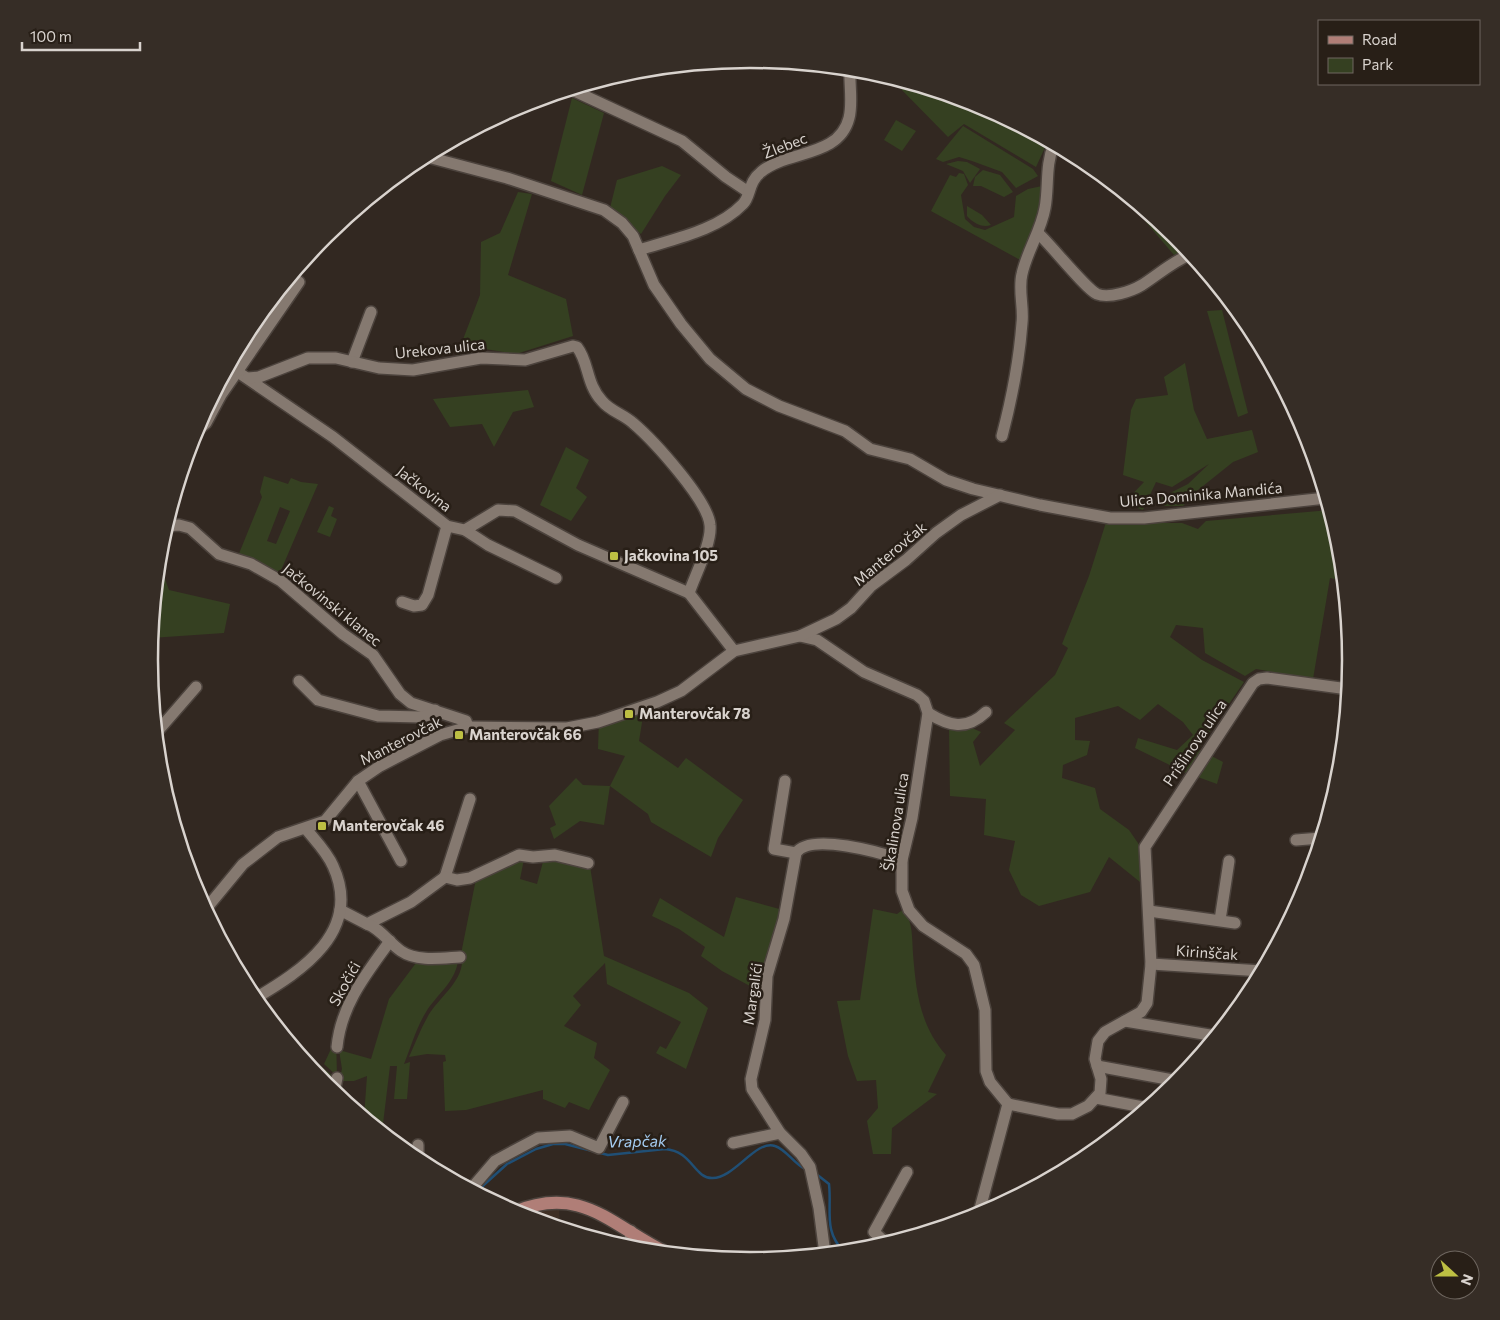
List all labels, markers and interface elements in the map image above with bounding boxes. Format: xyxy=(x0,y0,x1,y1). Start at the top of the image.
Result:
scale bar xyxy=(22,20,140,52)
legend xyxy=(1318,20,1480,85)
text: 100 m xyxy=(30,27,72,45)
text: Road xyxy=(1362,30,1397,48)
text: Park xyxy=(1362,55,1393,73)
street label: Žlebec xyxy=(760,127,809,162)
street label: Urekova ulica xyxy=(394,334,486,362)
street label: Jačkovina xyxy=(394,461,455,515)
street label: Ulica Dominika Mandića xyxy=(1119,478,1283,510)
street label: Manterovčak xyxy=(849,517,930,589)
place label: Jačkovina 105 xyxy=(624,546,718,564)
marker: Jačkovina 105 xyxy=(608,550,620,562)
street label: Jačkovinski klanec xyxy=(280,559,386,649)
street label: Prišlinova ulica xyxy=(1159,696,1230,789)
place label: Manterovčak 78 xyxy=(639,704,751,722)
marker: Manterovčak 78 xyxy=(623,708,635,720)
street label: Manterovčak xyxy=(356,712,445,769)
place label: Manterovčak 66 xyxy=(469,725,582,743)
marker: Manterovčak 66 xyxy=(453,729,465,741)
street label: Škalinova ulica xyxy=(877,771,912,872)
place label: Manterovčak 46 xyxy=(332,816,445,834)
marker: Manterovčak 46 xyxy=(316,820,328,832)
street label: Kirinščak xyxy=(1175,941,1239,963)
street label: Skočići xyxy=(325,958,364,1009)
street label: Margalići xyxy=(739,961,765,1026)
water label: Vrapčak xyxy=(607,1130,667,1151)
north arrow xyxy=(1430,1250,1480,1300)
text: N xyxy=(1458,1272,1477,1288)

